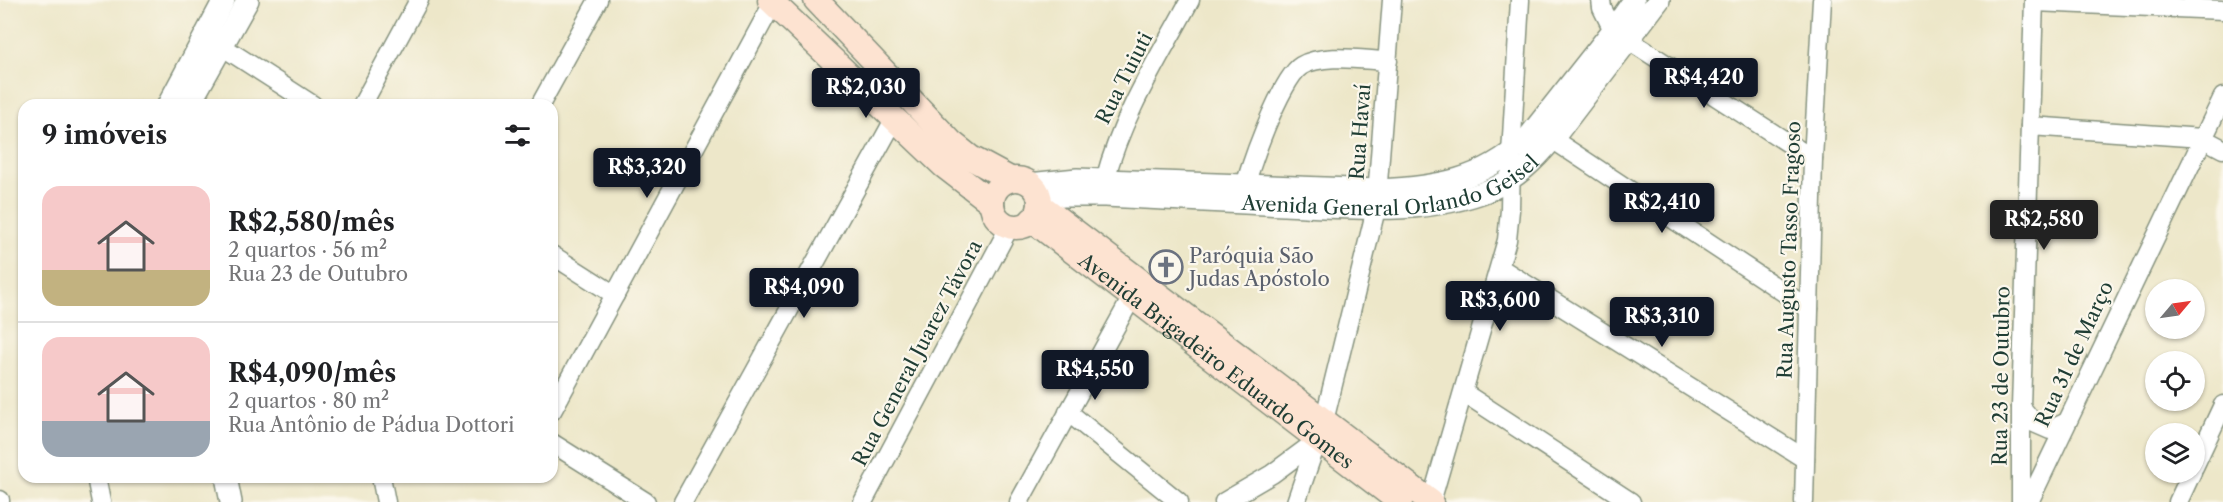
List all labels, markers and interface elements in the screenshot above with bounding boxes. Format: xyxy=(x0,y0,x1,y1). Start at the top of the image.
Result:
street label: Rua Tuiuti xyxy=(1091,28,1157,128)
pin: R$4,420 xyxy=(1649,58,1759,109)
text: R$4,420 xyxy=(1664,65,1744,89)
pin: R$2,030 xyxy=(811,68,921,119)
text: R$2,030 xyxy=(826,75,906,99)
street label: Rua Havaí xyxy=(1345,83,1375,181)
text: 9 imóveis xyxy=(42,119,167,151)
icon: filters xyxy=(501,119,534,152)
street label: Rua Augusto Tasso Fragoso xyxy=(1772,120,1806,380)
pin: R$3,320 xyxy=(592,148,702,199)
street label: Avenida General Orlando Geisel xyxy=(1240,150,1544,220)
text: R$3,320 xyxy=(607,155,687,179)
pin: R$2,410 xyxy=(1607,183,1717,234)
text: R$2,410 xyxy=(1623,190,1701,214)
pin: R$2,580 xyxy=(1989,200,2099,251)
text: R$2,580/mês xyxy=(228,206,395,238)
text: R$2,580 xyxy=(2004,207,2084,231)
icon: home xyxy=(90,210,162,282)
street label: Rua General Juarez Távora xyxy=(847,235,987,470)
text: 2 quartos · 56 m² xyxy=(228,238,387,262)
place label: Paróquia São Judas Apóstolo xyxy=(1186,244,1330,291)
street label: Avenida Brigadeiro Eduardo Gomes xyxy=(1073,248,1358,474)
church icon: Paróquia São Judas Apóstolo xyxy=(1148,249,1184,285)
text: Rua 23 de Outubro xyxy=(228,262,408,286)
pin: R$4,090 xyxy=(749,268,859,319)
text: R$4,090 xyxy=(763,275,845,299)
street label: Rua 31 de Março xyxy=(2030,277,2118,431)
north arrow xyxy=(2145,279,2205,339)
map controls xyxy=(2145,279,2205,483)
pin: R$3,600 xyxy=(1445,281,1555,332)
street label: Rua 23 de Outubro xyxy=(1987,286,2015,466)
text: R$3,600 xyxy=(1460,288,1540,312)
pin: R$3,310 xyxy=(1607,297,1717,348)
text: R$3,310 xyxy=(1624,304,1700,328)
pin: R$4,550 xyxy=(1040,350,1150,401)
button: locate xyxy=(2145,351,2205,411)
text: R$4,090/mês xyxy=(228,357,396,389)
text: R$4,550 xyxy=(1056,357,1134,381)
icon: home xyxy=(90,361,162,433)
text: 2 quartos · 80 m² xyxy=(228,389,389,413)
text: Rua Antônio de Pádua Dottori xyxy=(228,413,514,437)
button: layers xyxy=(2145,423,2205,483)

